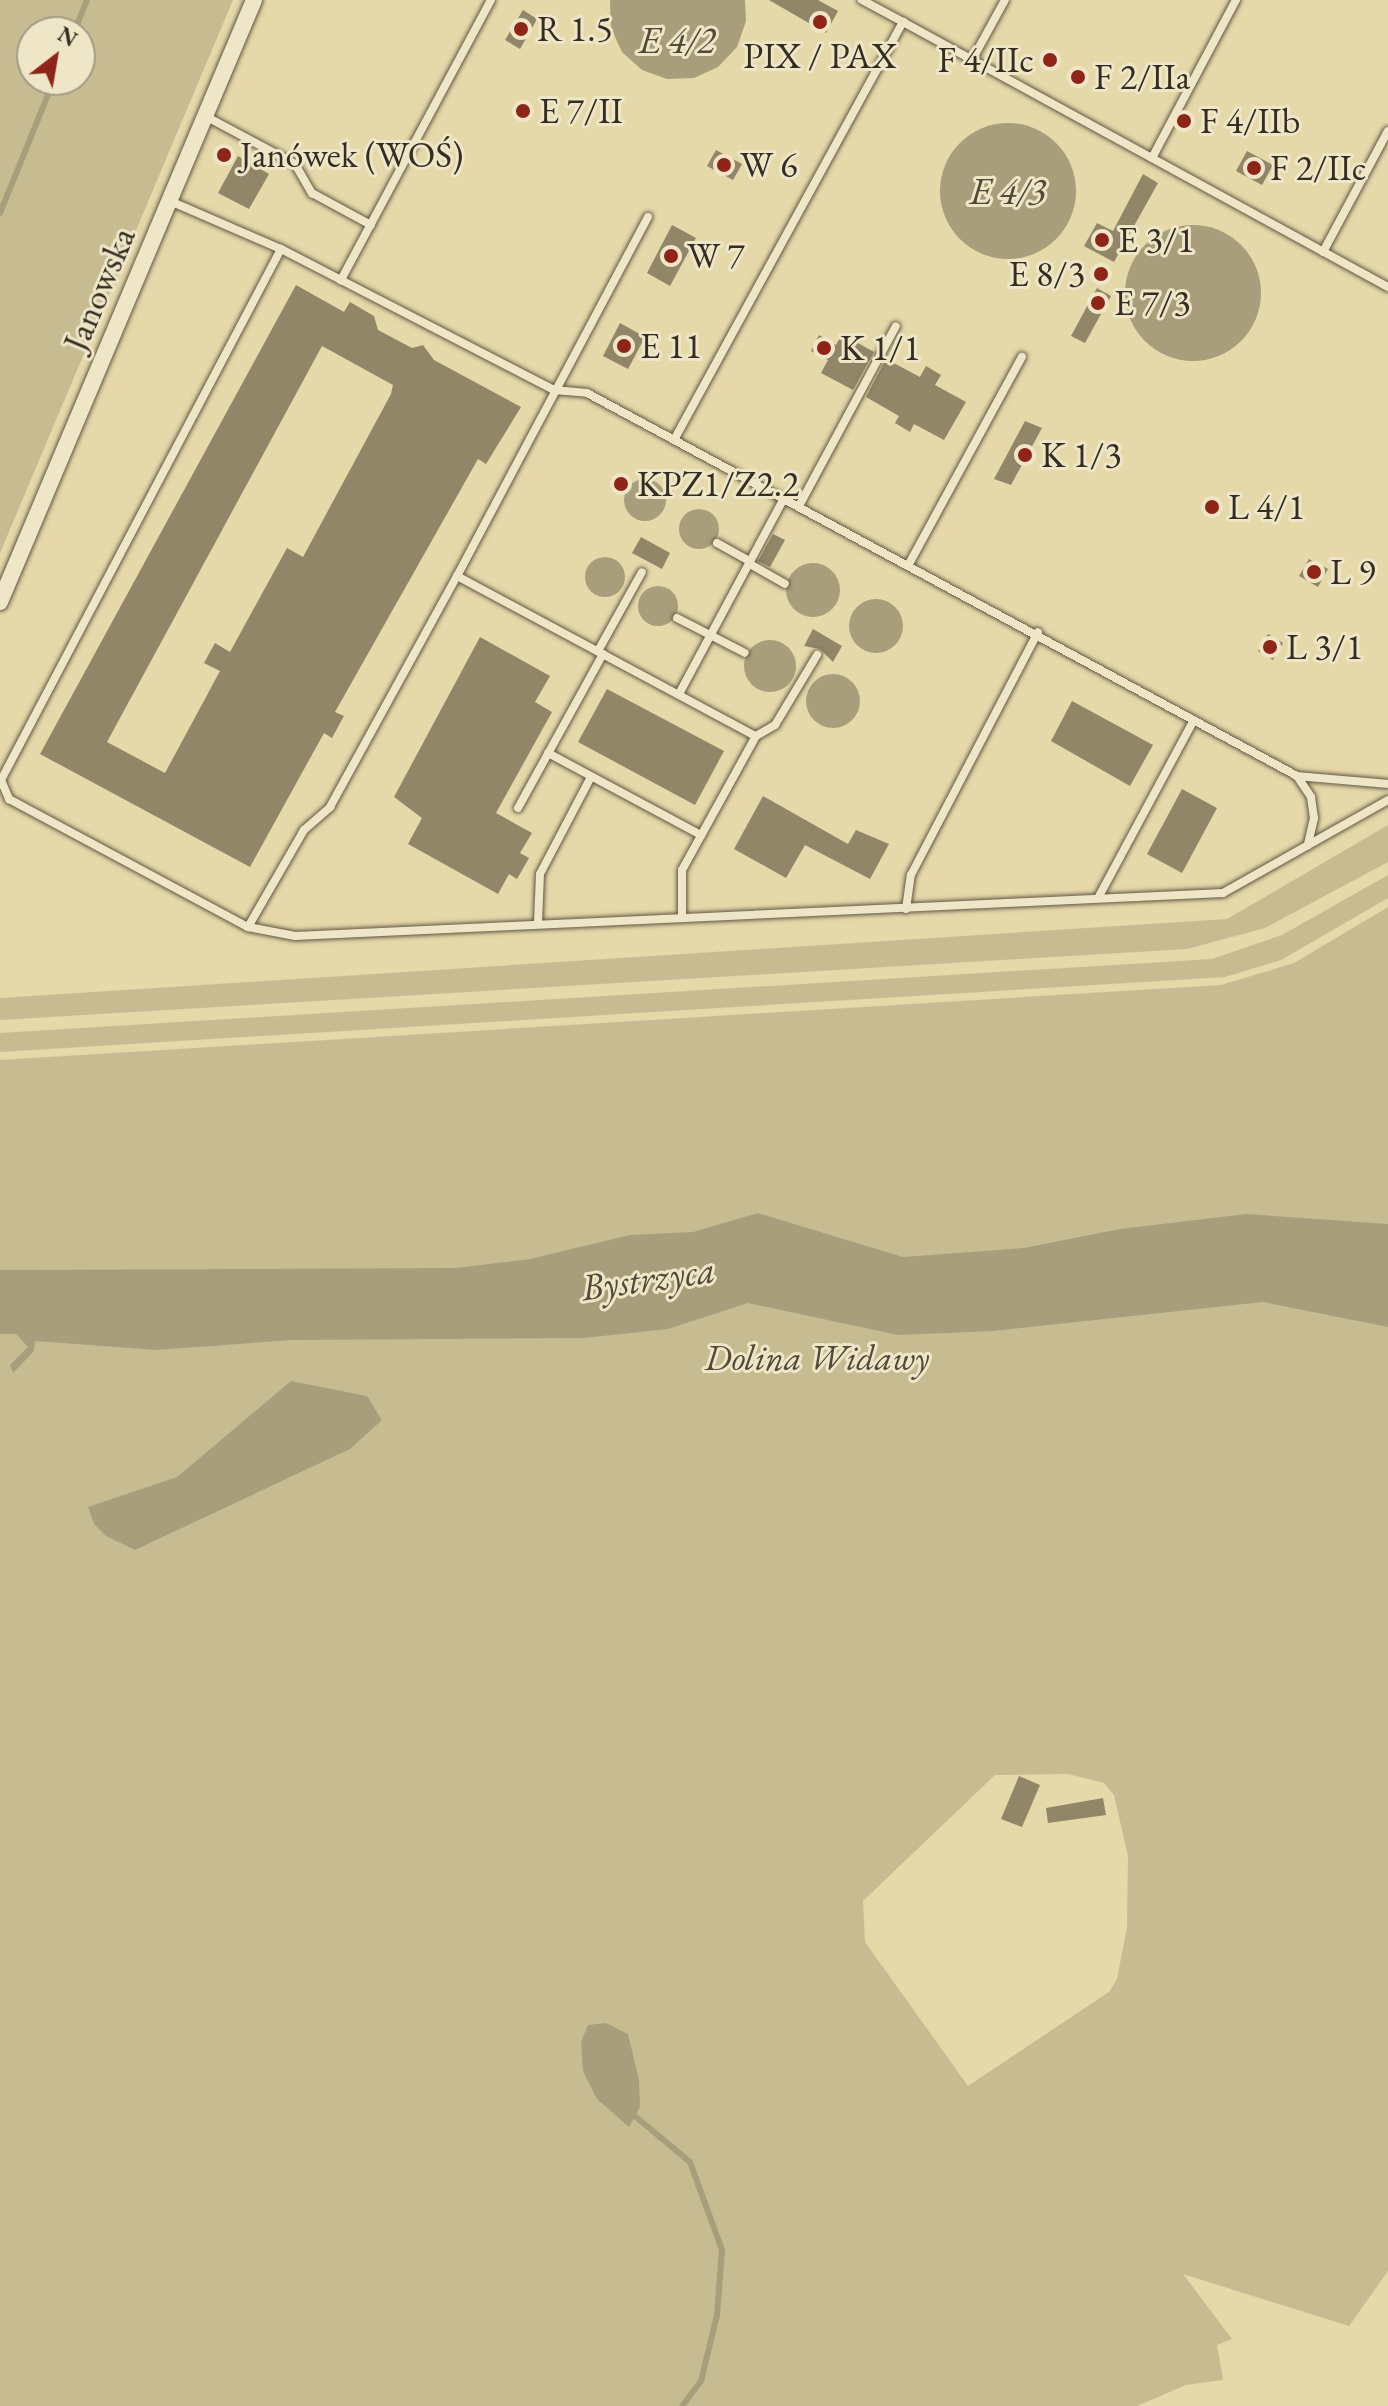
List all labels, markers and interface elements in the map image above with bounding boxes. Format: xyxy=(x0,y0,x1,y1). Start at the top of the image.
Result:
place label: R 1.5 xyxy=(537,7,613,51)
marker: PIX / PAX xyxy=(811,13,829,31)
north arrow xyxy=(16,16,96,96)
water label: E 4/2 xyxy=(639,17,715,63)
text: N xyxy=(52,20,83,54)
marker: R 1.5 xyxy=(512,20,530,38)
place label: PIX / PAX xyxy=(743,34,897,78)
place label: F 4/IIc xyxy=(938,38,1034,82)
marker: F 4/IIc xyxy=(1041,51,1059,69)
place label: F 2/IIa xyxy=(1094,55,1190,99)
marker: F 2/IIa xyxy=(1069,68,1087,86)
place label: E 7/II xyxy=(539,89,623,133)
place label: F 4/IIb xyxy=(1200,99,1300,143)
marker: E 7/II xyxy=(514,102,532,120)
marker: F 4/IIb xyxy=(1175,112,1193,130)
place label: Janówek (WOŚ) xyxy=(240,133,463,177)
place label: W 6 xyxy=(740,143,797,187)
marker: Janówek (WOŚ) xyxy=(215,146,233,164)
place label: F 2/IIc xyxy=(1270,146,1366,190)
marker: W 6 xyxy=(715,156,733,174)
marker: F 2/IIc xyxy=(1245,159,1263,177)
water label: E 4/3 xyxy=(970,168,1046,214)
place label: E 3/1 xyxy=(1118,218,1194,262)
street label: Janowska xyxy=(54,221,144,357)
marker: E 3/1 xyxy=(1093,231,1111,249)
place label: W 7 xyxy=(687,234,744,278)
marker: W 7 xyxy=(662,247,680,265)
place label: E 8/3 xyxy=(1009,252,1085,296)
marker: E 8/3 xyxy=(1092,265,1110,283)
place label: E 7/3 xyxy=(1114,281,1190,325)
marker: E 7/3 xyxy=(1089,294,1107,312)
place label: E 11 xyxy=(640,324,702,368)
place label: K 1/1 xyxy=(840,326,921,370)
marker: E 11 xyxy=(615,337,633,355)
marker: K 1/1 xyxy=(815,339,833,357)
place label: K 1/3 xyxy=(1041,433,1122,477)
marker: K 1/3 xyxy=(1016,446,1034,464)
place label: KPZ1/Z2.2 xyxy=(637,462,799,506)
marker: KPZ1/Z2.2 xyxy=(612,475,630,493)
place label: L 4/1 xyxy=(1228,485,1305,529)
marker: L 4/1 xyxy=(1203,498,1221,516)
place label: L 9 xyxy=(1330,550,1376,594)
marker: L 9 xyxy=(1305,563,1323,581)
place label: L 3/1 xyxy=(1286,625,1363,669)
marker: L 3/1 xyxy=(1261,638,1279,656)
water label: Bystrzyca xyxy=(578,1246,718,1310)
park label: Dolina Widawy xyxy=(705,1336,929,1380)

